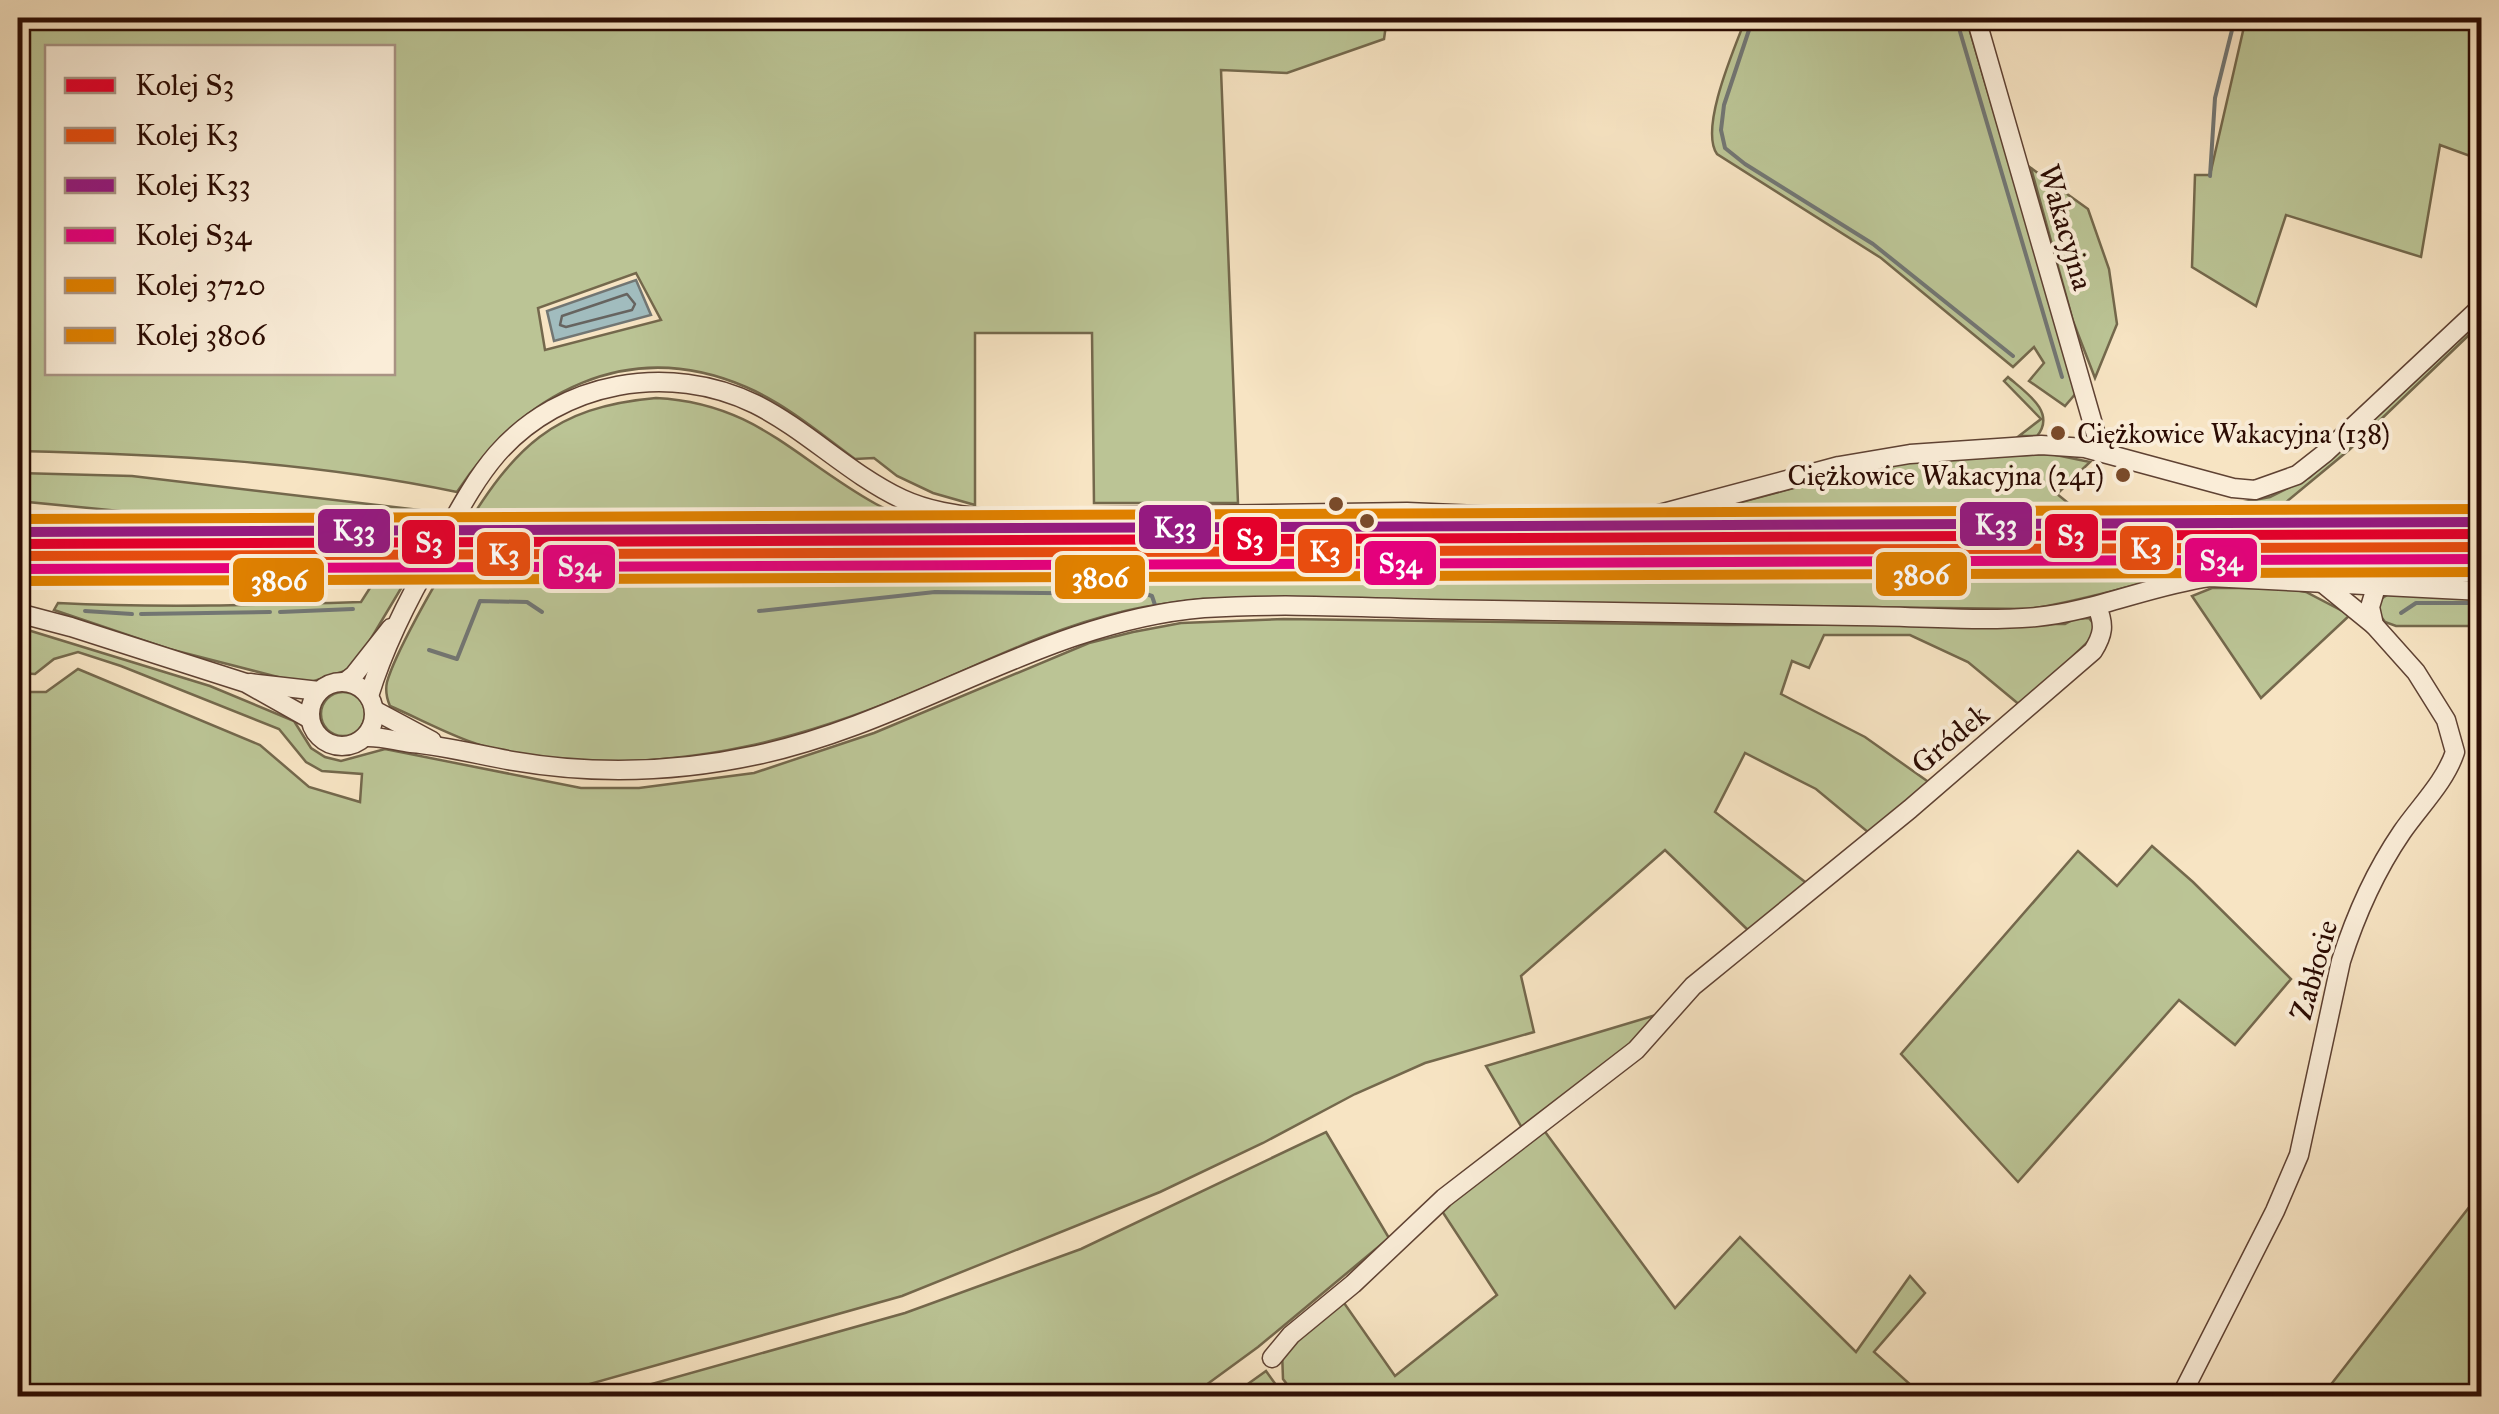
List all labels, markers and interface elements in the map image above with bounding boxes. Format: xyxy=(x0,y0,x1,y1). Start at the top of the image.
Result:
legend xyxy=(45,45,395,375)
text: Kolej S3 xyxy=(135,67,235,103)
text: Kolej K3 xyxy=(135,117,239,153)
street label: Wakacyjna xyxy=(2031,160,2101,294)
text: Kolej K33 xyxy=(135,167,251,203)
text: Kolej S34 xyxy=(135,217,253,253)
text: Kolej 3720 xyxy=(135,267,266,303)
text: Kolej 3806 xyxy=(135,317,268,353)
place label: Ciężkowice Wakacyjna (138) xyxy=(2077,416,2390,451)
marker: Ciężkowice Wakacyjna (138) xyxy=(2048,423,2068,443)
place label: Ciężkowice Wakacyjna (241) xyxy=(1788,458,2104,493)
marker: Ciężkowice Wakacyjna (241) xyxy=(2113,465,2133,485)
unlabelled marker xyxy=(1326,494,1346,514)
line badge: K33 xyxy=(1958,500,2034,548)
line badge: K33 xyxy=(1137,503,1213,551)
line badge: K33 xyxy=(316,507,392,555)
text: K33 xyxy=(1975,507,2017,542)
text: K33 xyxy=(1154,510,1196,545)
unlabelled marker xyxy=(1357,511,1377,531)
line badge: S3 xyxy=(2043,512,2100,560)
text: K33 xyxy=(333,513,375,548)
line badge: S3 xyxy=(1221,515,1279,563)
line badge: S3 xyxy=(400,518,457,566)
text: S3 xyxy=(2057,518,2085,553)
text: S3 xyxy=(1236,522,1264,557)
line badge: K3 xyxy=(2118,524,2175,572)
text: S3 xyxy=(415,525,443,560)
line badge: K3 xyxy=(1296,527,1354,575)
line badge: K3 xyxy=(475,530,532,578)
text: K3 xyxy=(2130,531,2162,566)
text: K3 xyxy=(1309,534,1341,569)
line badge: S34 xyxy=(2183,536,2259,584)
text: K3 xyxy=(488,537,520,572)
line badge: S34 xyxy=(1362,539,1438,587)
line badge: S34 xyxy=(541,543,617,591)
text: S34 xyxy=(2200,543,2244,578)
text: S34 xyxy=(1379,546,1423,581)
text: S34 xyxy=(558,549,602,584)
line badge: 3806 xyxy=(1874,550,1969,598)
line badge: 3806 xyxy=(1053,553,1147,601)
line badge: 3806 xyxy=(231,556,326,604)
text: 3806 xyxy=(1893,557,1951,592)
text: 3806 xyxy=(1072,560,1130,595)
text: 3806 xyxy=(251,563,309,598)
street label: Gródek xyxy=(1904,696,1996,782)
street label: Zabłocie xyxy=(2283,916,2345,1024)

